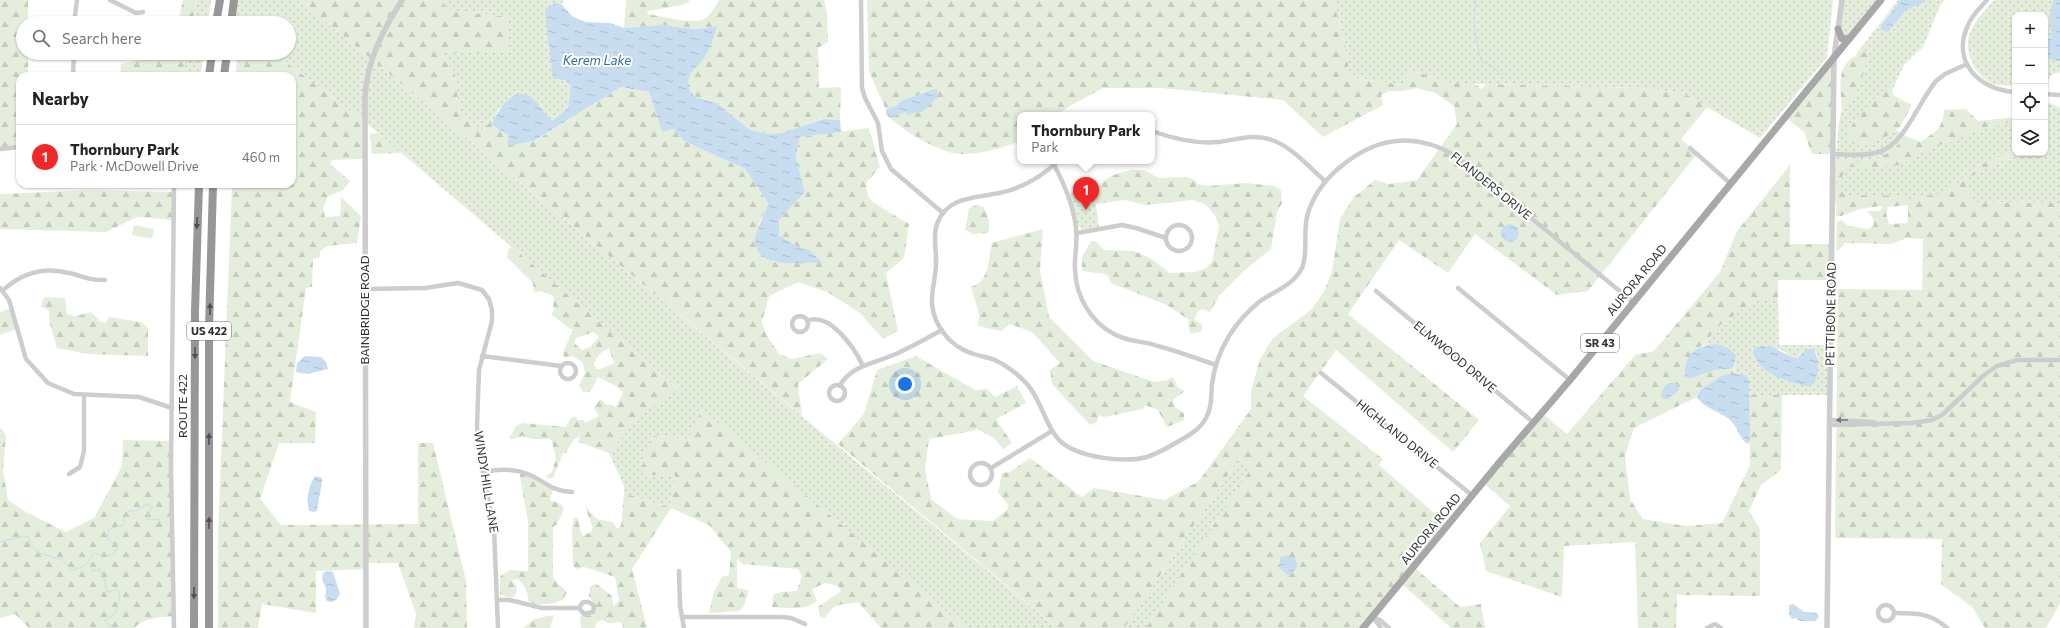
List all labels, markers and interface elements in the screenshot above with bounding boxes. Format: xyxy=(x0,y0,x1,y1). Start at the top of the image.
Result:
map controls xyxy=(2012,12,2048,156)
button: + xyxy=(2012,12,2048,48)
search box xyxy=(16,16,296,60)
icon: search xyxy=(30,27,52,49)
text: Search here xyxy=(62,29,141,47)
button: − xyxy=(2012,48,2048,84)
water label: Kerem Lake xyxy=(563,52,631,68)
button: locate xyxy=(2012,84,2048,120)
text: Nearby xyxy=(32,88,89,109)
popup xyxy=(1017,112,1155,164)
button: layers xyxy=(2012,120,2048,156)
text: Thornbury Park xyxy=(1031,121,1141,139)
text: Park xyxy=(1031,139,1059,155)
text: Thornbury Park xyxy=(70,140,179,158)
street label: FLANDERS DRIVE xyxy=(1448,148,1535,222)
text: 1 xyxy=(42,149,48,165)
text: 460 m xyxy=(242,149,280,165)
text: Park · McDowell Drive xyxy=(70,158,199,174)
pin: 1 xyxy=(1073,177,1099,210)
one-way arrow xyxy=(193,217,200,229)
street label: AURORA ROAD xyxy=(1603,241,1669,318)
street label: BAINBRIDGE ROAD xyxy=(357,255,371,365)
street label: PETTIBONE ROAD xyxy=(1822,262,1838,366)
one-way arrow xyxy=(206,303,213,315)
street label: ELMWOOD DRIVE xyxy=(1412,318,1500,395)
road number: US 422 xyxy=(187,322,231,340)
road number: SR 43 xyxy=(1581,334,1619,352)
one-way arrow xyxy=(192,347,198,360)
street label: ROUTE 422 xyxy=(175,374,189,438)
your location xyxy=(895,374,915,394)
street label: HIGHLAND DRIVE xyxy=(1354,396,1441,470)
one-way arrow xyxy=(1835,417,1848,423)
street label: WINDY HILL LANE xyxy=(472,430,502,534)
one-way arrow xyxy=(206,432,212,445)
street label: AURORA ROAD xyxy=(1397,490,1463,567)
one-way arrow xyxy=(206,516,212,529)
one-way arrow xyxy=(191,587,197,600)

